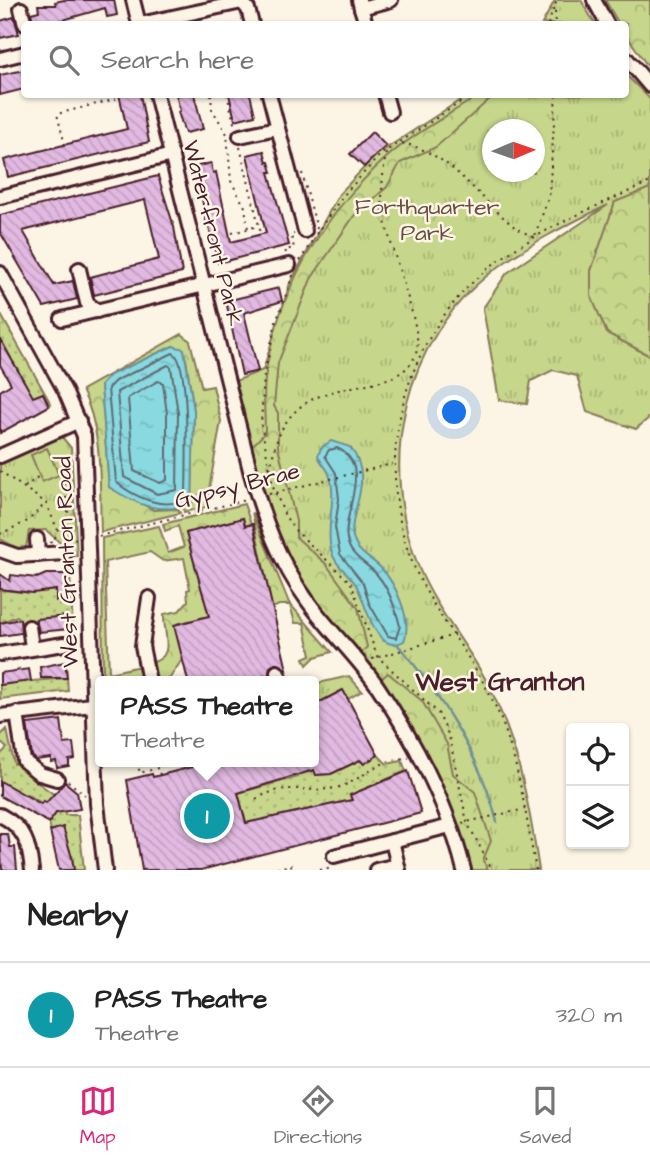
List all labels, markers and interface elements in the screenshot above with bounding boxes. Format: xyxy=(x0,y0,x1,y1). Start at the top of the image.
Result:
search box xyxy=(21,21,629,98)
icon: search xyxy=(45,41,83,79)
text: Search here xyxy=(101,42,254,78)
north arrow xyxy=(482,119,545,182)
street label: Waterfront Park xyxy=(174,137,252,329)
park label: Forthquarter Park xyxy=(355,191,500,249)
your location xyxy=(437,395,471,429)
street label: West Granton Road xyxy=(47,455,87,668)
street label: Gypsy Brae xyxy=(171,455,303,518)
district label: West Granton xyxy=(414,664,585,700)
popup xyxy=(95,676,319,767)
text: PASS Theatre xyxy=(121,688,293,724)
map controls xyxy=(566,723,629,849)
button: locate xyxy=(566,723,629,786)
text: Theatre xyxy=(121,724,205,756)
button: layers xyxy=(566,786,629,849)
pin: 1 xyxy=(184,790,230,842)
text: Nearby xyxy=(28,895,128,937)
text: PASS Theatre xyxy=(95,981,267,1017)
text: 1 xyxy=(50,999,52,1031)
text: 320 m xyxy=(556,999,622,1031)
text: Theatre xyxy=(95,1017,179,1049)
tab: Map xyxy=(79,1082,117,1151)
tab: Directions xyxy=(274,1082,362,1151)
tab: Saved xyxy=(520,1082,571,1151)

